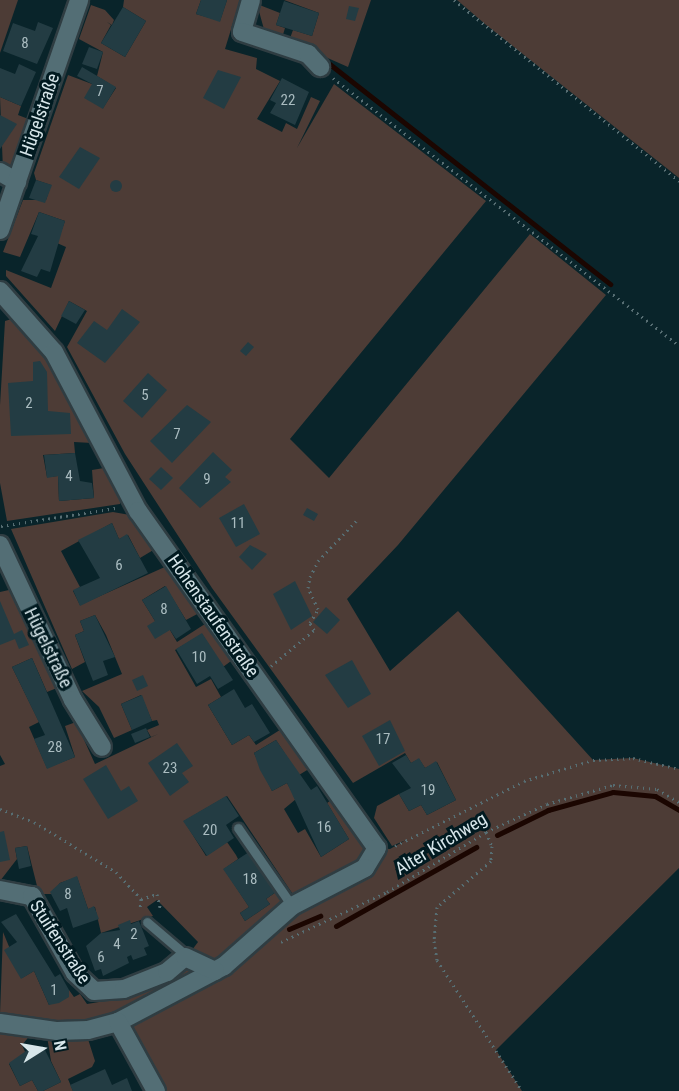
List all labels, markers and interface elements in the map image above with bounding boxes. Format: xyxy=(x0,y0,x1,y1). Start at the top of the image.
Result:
house number: 8 xyxy=(21,35,29,53)
street label: Hügelstraße xyxy=(16,71,64,159)
house number: 7 xyxy=(96,83,104,101)
house number: 22 xyxy=(281,92,295,110)
house number: 5 xyxy=(141,387,149,405)
house number: 2 xyxy=(25,395,33,413)
house number: 7 xyxy=(173,426,181,444)
house number: 4 xyxy=(65,468,73,486)
house number: 9 xyxy=(203,471,211,489)
house number: 11 xyxy=(231,515,245,533)
street label: Hohenstaufenstraße xyxy=(163,551,263,681)
house number: 6 xyxy=(115,557,123,575)
house number: 8 xyxy=(160,601,168,619)
street label: Hügelstraße xyxy=(19,604,77,692)
house number: 10 xyxy=(192,649,206,667)
house number: 17 xyxy=(376,731,390,749)
house number: 28 xyxy=(48,739,62,757)
house number: 23 xyxy=(163,760,177,778)
house number: 19 xyxy=(421,782,435,800)
street label: Alter Kirchweg xyxy=(391,808,491,880)
house number: 16 xyxy=(317,819,331,837)
house number: 20 xyxy=(203,822,217,840)
house number: 18 xyxy=(243,871,257,889)
house number: 8 xyxy=(64,886,72,904)
street label: Stuifenstraße xyxy=(25,896,95,988)
house number: 2 xyxy=(130,926,138,944)
house number: 4 xyxy=(113,936,121,954)
house number: 6 xyxy=(97,949,105,967)
house number: 1 xyxy=(50,982,58,1000)
north arrow xyxy=(12,1019,72,1079)
text: N xyxy=(50,1039,70,1052)

